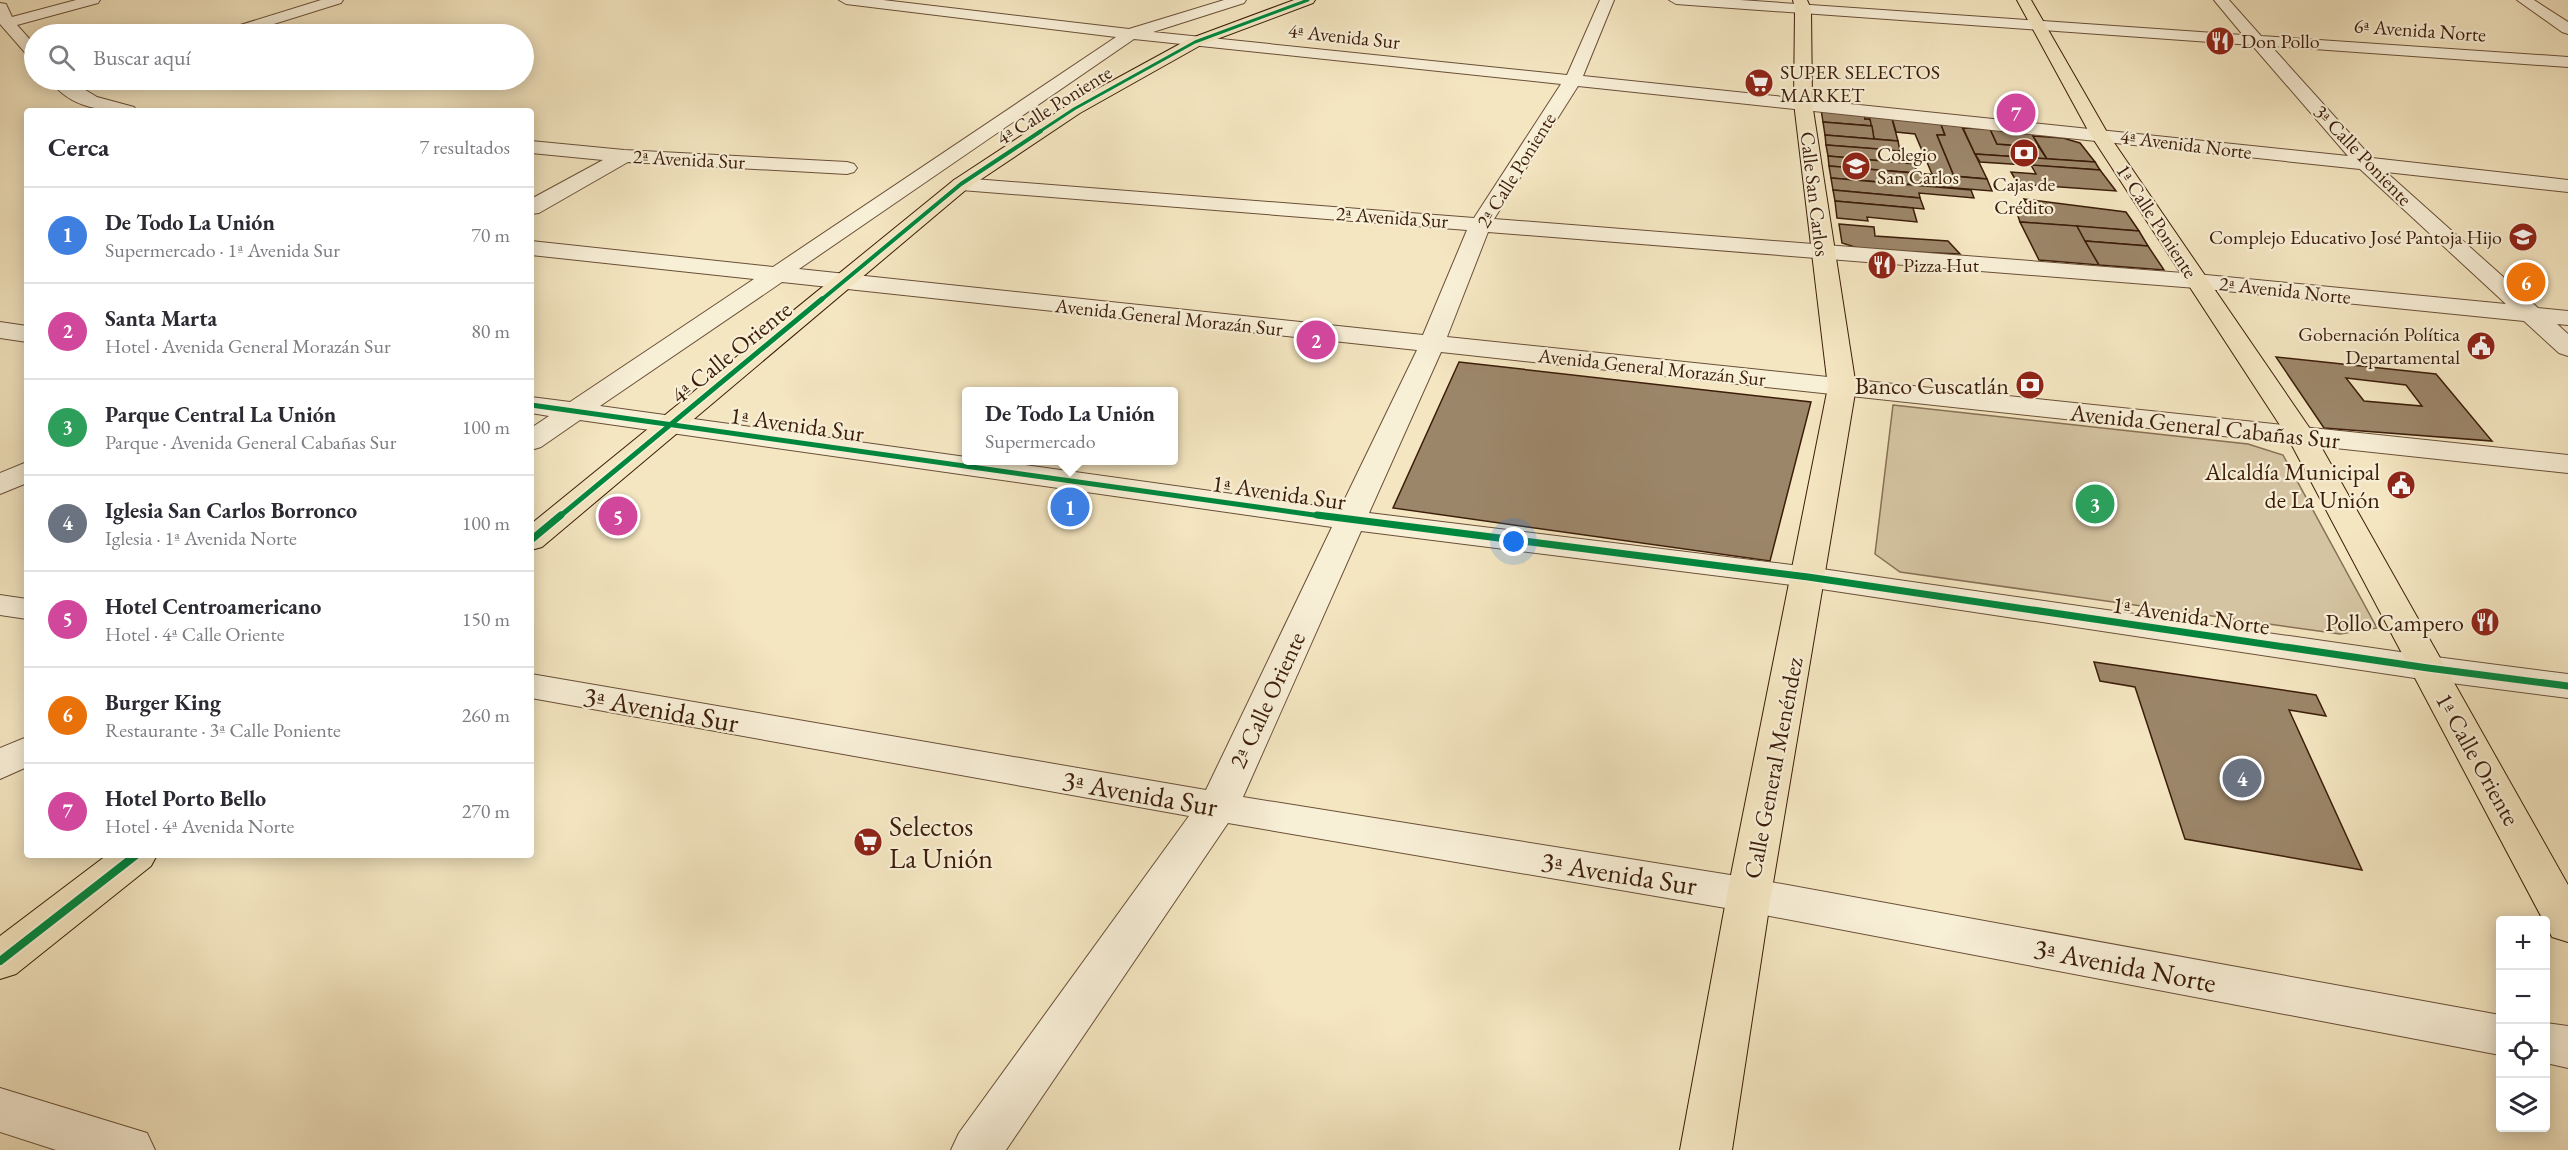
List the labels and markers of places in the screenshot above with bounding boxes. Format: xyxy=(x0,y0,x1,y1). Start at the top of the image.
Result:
restaurant icon: Don Pollo xyxy=(2204,25,2236,57)
place label: Don Pollo xyxy=(2241,28,2320,54)
place label: SUPER SELECTOS MARKET xyxy=(1780,59,1940,108)
supermarket icon: SUPER SELECTOS MARKET xyxy=(1743,67,1775,99)
pin: 7 xyxy=(1996,90,2036,136)
bank icon: Cajas de Crédito xyxy=(2008,137,2040,169)
place label: Colegio San Carlos xyxy=(1877,141,1959,190)
school or university icon: Colegio San Carlos xyxy=(1840,150,1872,182)
place label: Cajas de Crédito xyxy=(1993,171,2056,220)
school or university icon: Complejo Educativo José Pantoja Hijo xyxy=(2507,221,2539,253)
place label: Complejo Educativo José Pantoja Hijo xyxy=(2209,224,2502,250)
restaurant icon: Pizza Hut xyxy=(1866,249,1898,281)
place label: Pizza Hut xyxy=(1903,252,1980,278)
pin: 6 xyxy=(2506,260,2546,304)
pin: 2 xyxy=(1296,318,1336,362)
place label: Gobernación Política Departamental xyxy=(2298,321,2460,370)
public building icon: Gobernación Política Departamental xyxy=(2465,330,2497,362)
bank icon: Banco Cuscatlán xyxy=(2014,369,2046,401)
place label: Banco Cuscatlán xyxy=(1855,370,2009,401)
place label: Alcaldía Municipal de La Unión xyxy=(2204,456,2380,515)
public building icon: Alcaldía Municipal de La Unión xyxy=(2385,469,2417,501)
pin: 3 xyxy=(2076,482,2114,526)
pin: 1 xyxy=(1050,484,1090,530)
pin: 5 xyxy=(598,494,638,538)
restaurant icon: Pollo Campero xyxy=(2469,606,2501,638)
place label: Pollo Campero xyxy=(2325,607,2464,638)
pin: 4 xyxy=(2222,756,2262,800)
place label: Selectos La Unión xyxy=(889,808,993,876)
supermarket icon: Selectos La Unión xyxy=(852,826,884,858)

